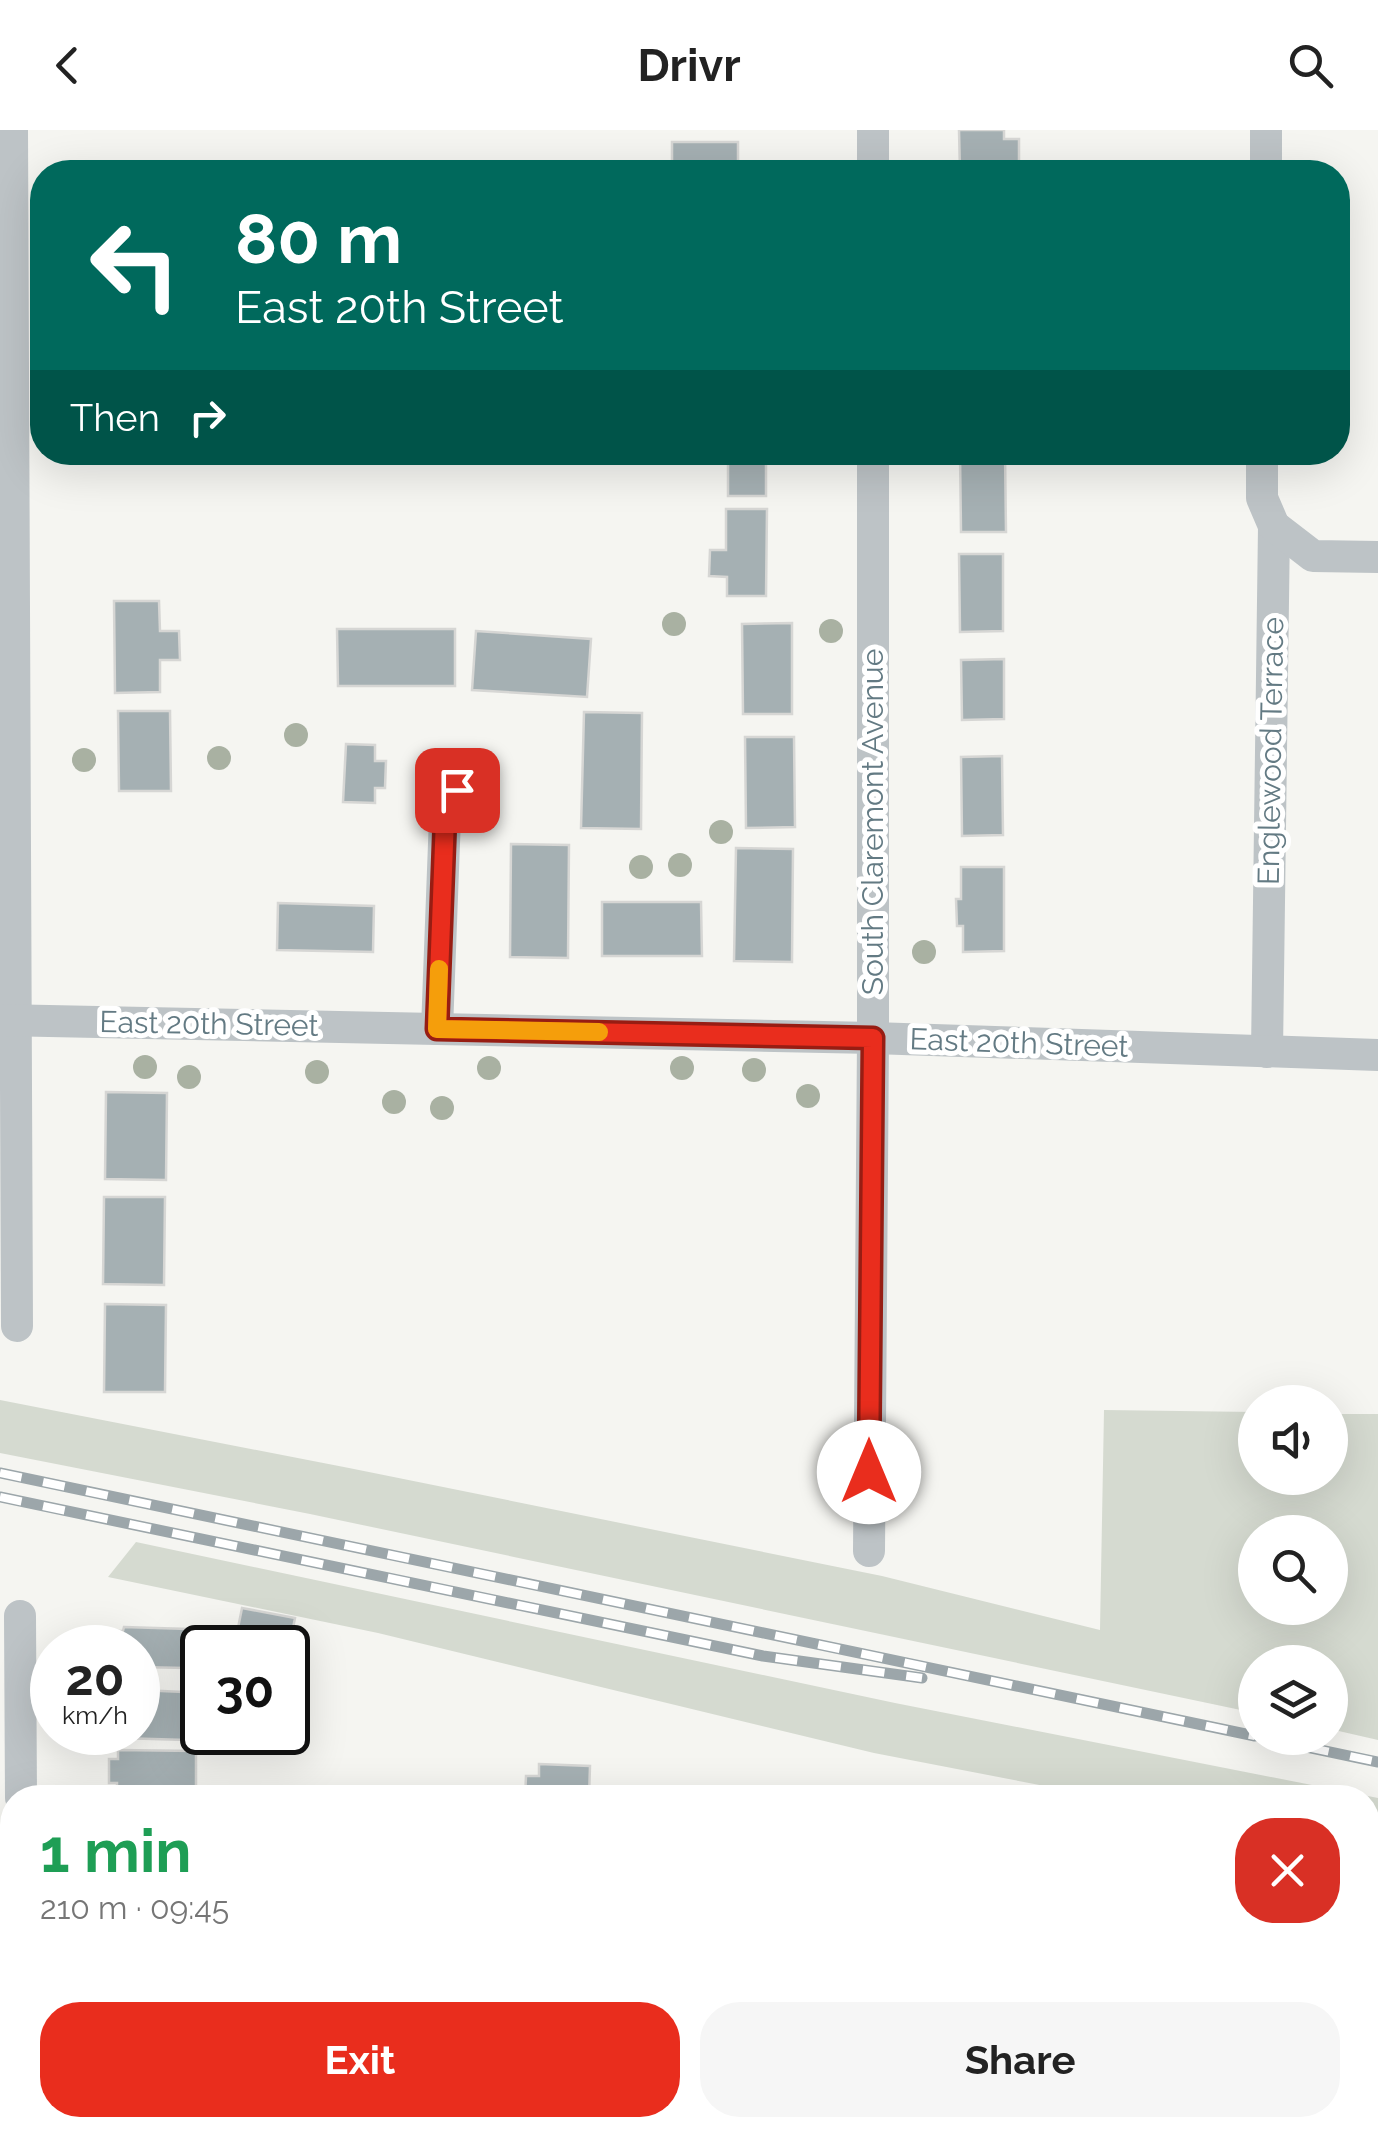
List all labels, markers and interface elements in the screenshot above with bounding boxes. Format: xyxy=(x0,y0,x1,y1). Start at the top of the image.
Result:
icon: back xyxy=(40,38,95,93)
icon: search xyxy=(1283,38,1338,93)
text: Drivr xyxy=(637,39,741,92)
text: 80 m xyxy=(235,197,402,279)
icon: left xyxy=(70,200,200,330)
text: East 20th Street xyxy=(235,281,564,334)
icon: right xyxy=(180,390,235,445)
text: Then xyxy=(70,395,160,440)
street label: Englewood Terrace xyxy=(1251,617,1290,885)
street label: South Claremont Avenue xyxy=(855,649,890,995)
pin xyxy=(415,748,500,833)
icon: arrive xyxy=(430,763,485,818)
street label: East 20th Street xyxy=(99,1004,319,1043)
street label: East 20th Street xyxy=(909,1021,1129,1064)
map controls xyxy=(1238,1385,1348,1755)
button: sound xyxy=(1238,1385,1348,1495)
position arrow xyxy=(817,1420,921,1524)
button: search xyxy=(1238,1515,1348,1625)
speed limit sign: 30 xyxy=(180,1625,310,1755)
button: layers xyxy=(1238,1645,1348,1755)
text: 20 xyxy=(66,1648,124,1707)
text: km/h xyxy=(62,1700,128,1730)
text: 1 min xyxy=(40,1816,191,1886)
button: close xyxy=(1235,1818,1340,1923)
text: 210 m · 09:45 xyxy=(40,1889,229,1926)
button: Exit xyxy=(40,2002,680,2117)
button: Share xyxy=(700,2002,1340,2117)

